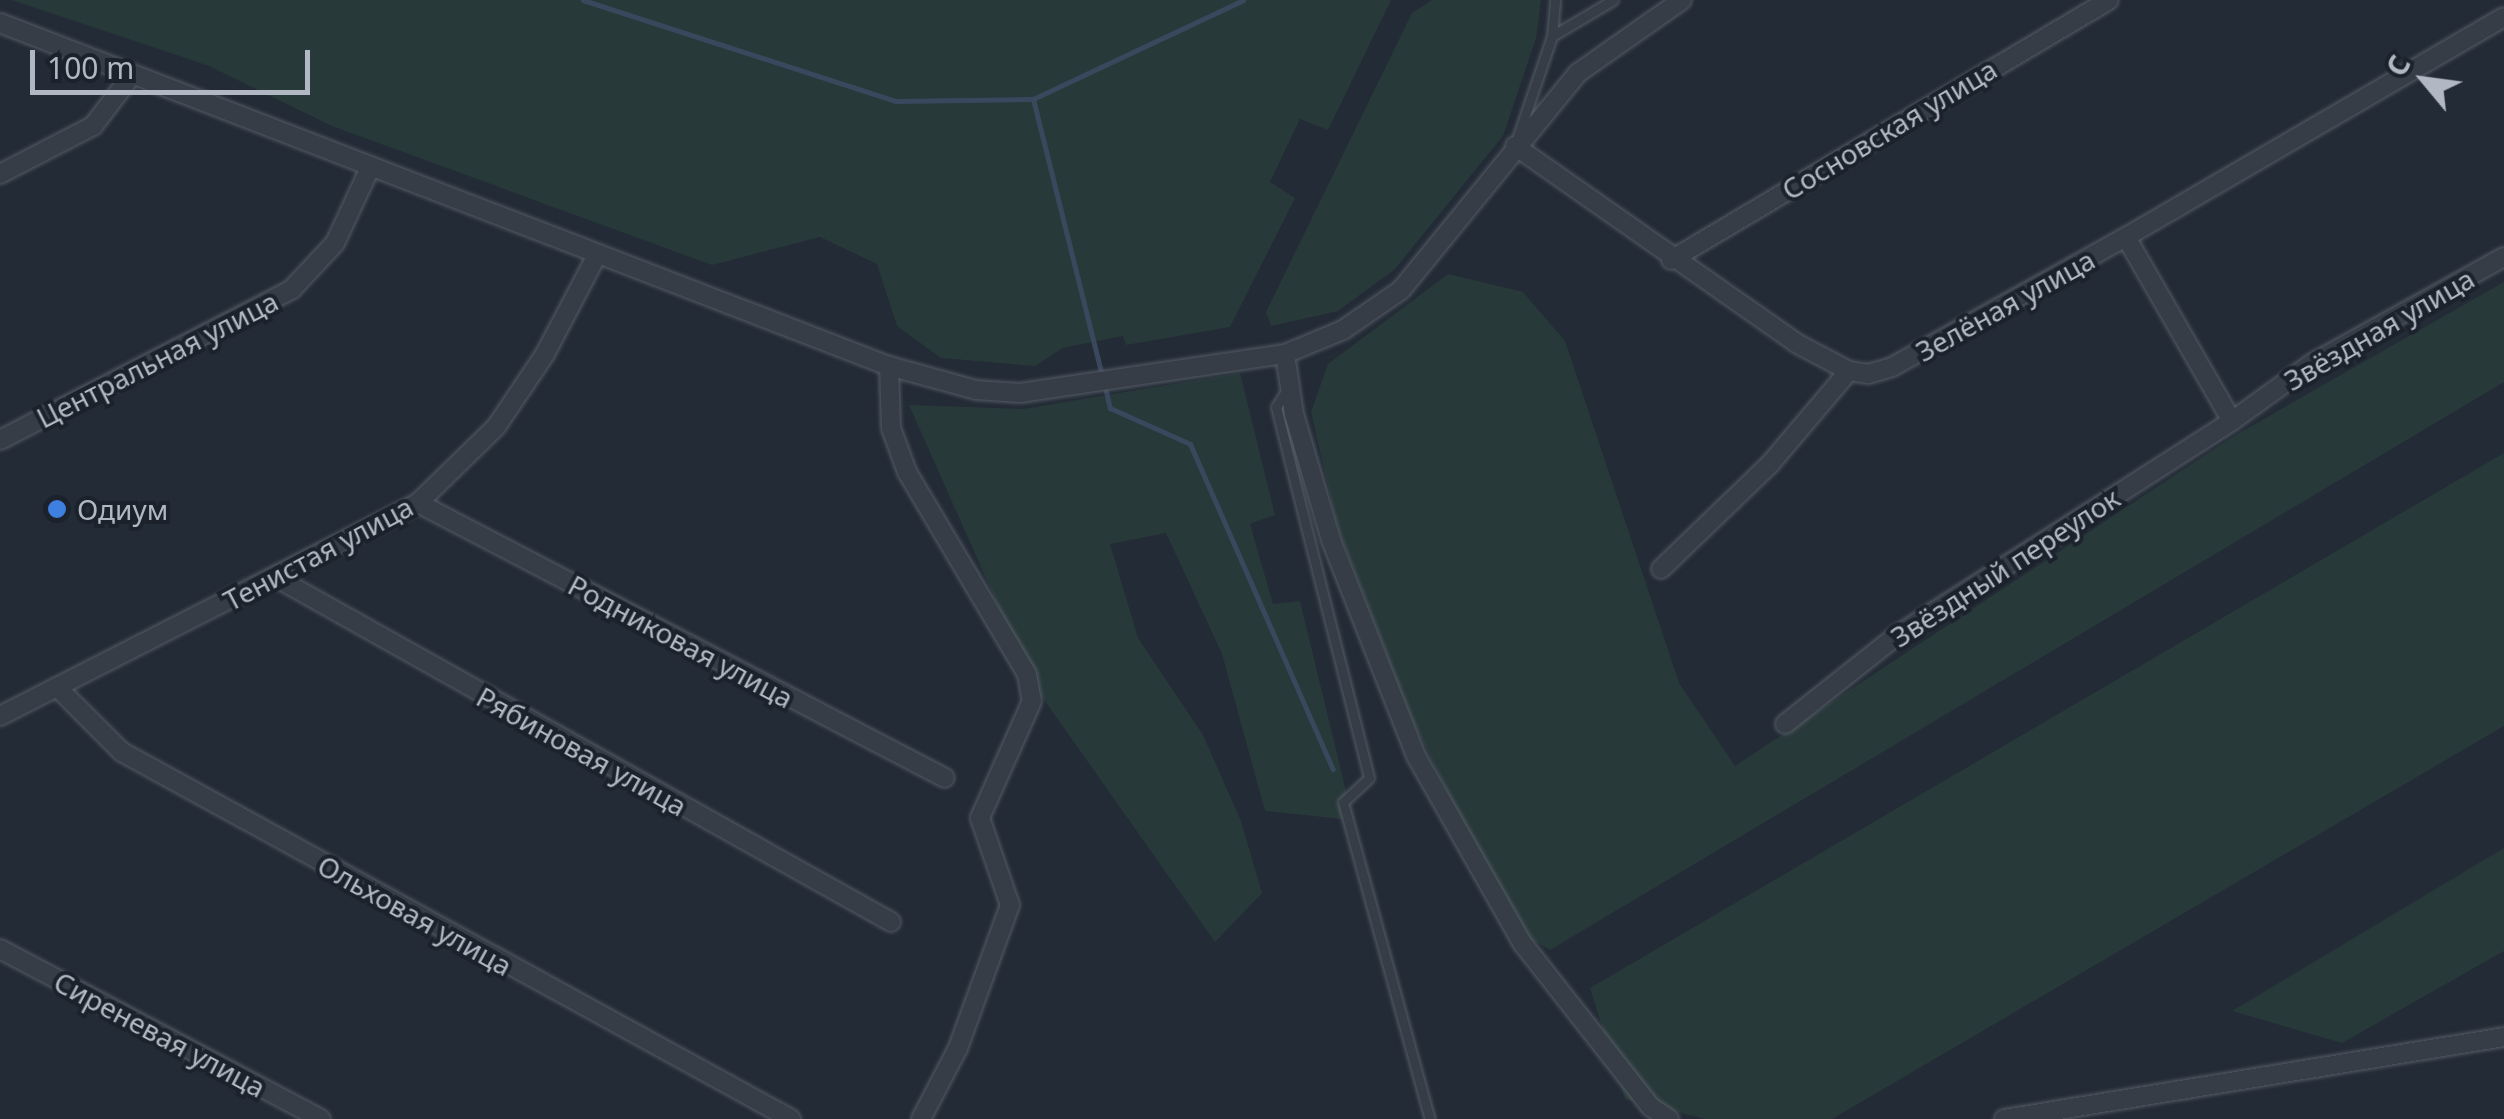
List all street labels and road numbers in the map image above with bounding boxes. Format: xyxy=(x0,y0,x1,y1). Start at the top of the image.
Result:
street label: Сосновская улица xyxy=(1776,52,2002,206)
street label: Зелёная улица xyxy=(1910,242,2100,368)
street label: Звёздная улица xyxy=(2278,261,2480,397)
street label: Центральная улица xyxy=(31,284,283,434)
street label: Звёздный переулок xyxy=(1884,480,2126,654)
street label: Тенистая улица xyxy=(218,489,418,617)
street label: Родниковая улица xyxy=(563,568,799,714)
street label: Рябиновая улица xyxy=(471,679,693,823)
street label: Ольховая улица xyxy=(312,848,518,982)
street label: Сиреневая улица xyxy=(49,964,271,1104)

